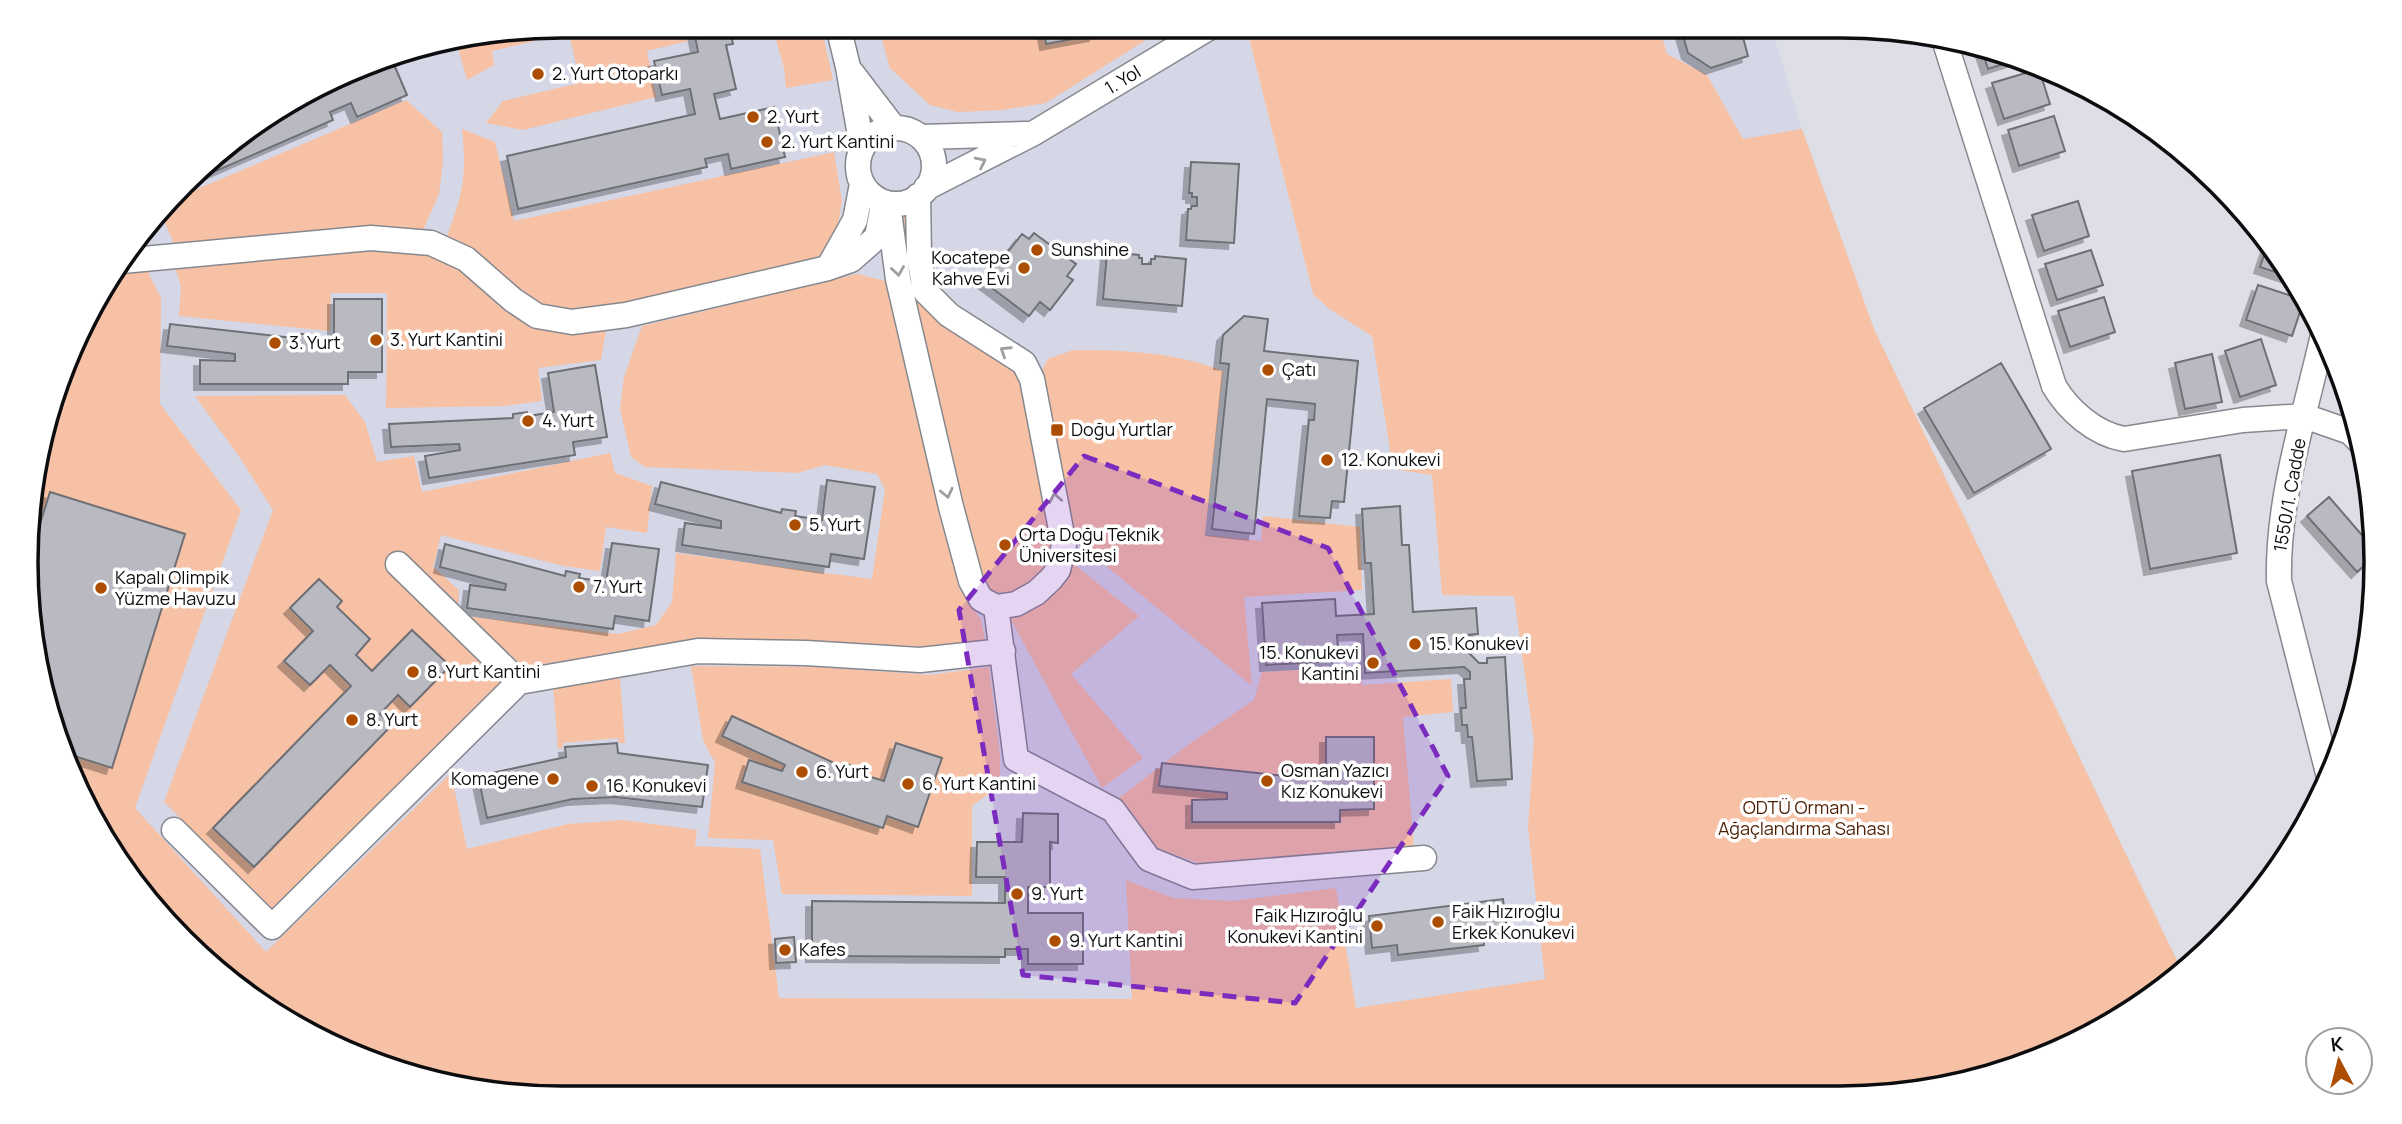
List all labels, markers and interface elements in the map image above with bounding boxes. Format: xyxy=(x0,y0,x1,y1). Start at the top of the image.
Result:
street label: 1. Yol xyxy=(1100,59,1145,99)
place label: 2. Yurt Otoparkı xyxy=(552,61,679,85)
marker: 2. Yurt Otoparkı xyxy=(530,66,546,82)
place label: 2. Yurt xyxy=(767,104,819,128)
marker: 2. Yurt xyxy=(745,109,761,125)
place label: 2. Yurt Kantini xyxy=(781,129,894,153)
marker: 2. Yurt Kantini xyxy=(759,134,775,150)
one-way arrow xyxy=(974,156,986,170)
place label: Sunshine xyxy=(1051,237,1129,261)
marker: Sunshine xyxy=(1029,242,1045,258)
place label: Kocatepe Kahve Evi xyxy=(931,245,1010,290)
marker: Kocatepe Kahve Evi xyxy=(1016,260,1032,276)
one-way arrow xyxy=(890,266,905,277)
place label: 3. Yurt Kantini xyxy=(390,327,503,351)
place label: 3. Yurt xyxy=(289,330,341,354)
marker: 3. Yurt Kantini xyxy=(368,332,384,348)
marker: 3. Yurt xyxy=(267,335,283,351)
one-way arrow xyxy=(1000,347,1013,360)
place label: Çatı xyxy=(1282,357,1316,381)
marker: Çatı xyxy=(1260,362,1276,378)
place label: 4. Yurt xyxy=(542,408,594,432)
marker: 4. Yurt xyxy=(520,413,536,429)
place label: Doğu Yurtlar xyxy=(1071,417,1174,441)
marker: Doğu Yurtlar xyxy=(1049,422,1065,438)
street label: 1550/1. Cadde xyxy=(2267,436,2311,554)
place label: 12. Konukevi xyxy=(1341,447,1441,471)
marker: 12. Konukevi xyxy=(1319,452,1335,468)
one-way arrow xyxy=(939,487,954,499)
one-way arrow xyxy=(1048,492,1063,504)
place label: 5. Yurt xyxy=(809,512,861,536)
marker: 5. Yurt xyxy=(787,517,803,533)
place label: Orta Doğu Teknik Üniversitesi xyxy=(1019,522,1161,567)
marker: Orta Doğu Teknik Üniversitesi xyxy=(997,537,1013,553)
place label: Kapalı Olimpik Yüzme Havuzu xyxy=(115,565,236,610)
place label: 7. Yurt xyxy=(593,574,643,598)
marker: 7. Yurt xyxy=(571,579,587,595)
marker: Kapalı Olimpik Yüzme Havuzu xyxy=(93,580,109,596)
place label: 15. Konukevi xyxy=(1429,631,1529,655)
marker: 15. Konukevi xyxy=(1407,636,1423,652)
place label: 15. Konukevi Kantini xyxy=(1259,640,1359,685)
marker: 15. Konukevi Kantini xyxy=(1365,655,1381,671)
place label: 8. Yurt Kantini xyxy=(427,659,541,683)
marker: 8. Yurt Kantini xyxy=(405,664,421,680)
place label: 8. Yurt xyxy=(366,707,418,731)
marker: 8. Yurt xyxy=(344,712,360,728)
place label: Osman Yazıcı Kız Konukevi xyxy=(1281,758,1389,803)
place label: 6. Yurt xyxy=(816,759,869,783)
marker: 6. Yurt xyxy=(794,764,810,780)
place label: Komagene xyxy=(451,766,539,790)
marker: Komagene xyxy=(545,771,561,787)
place label: 6. Yurt Kantini xyxy=(922,771,1036,795)
place label: 16. Konukevi xyxy=(606,773,707,797)
marker: Osman Yazıcı Kız Konukevi xyxy=(1259,773,1275,789)
marker: 6. Yurt Kantini xyxy=(900,776,916,792)
marker: 16. Konukevi xyxy=(584,778,600,794)
park label: ODTÜ Ormanı - Ağaçlandırma Sahası xyxy=(1718,795,1890,840)
place label: 9. Yurt xyxy=(1031,881,1084,905)
marker: 9. Yurt xyxy=(1009,886,1025,902)
place label: Faik Hızıroğlu Erkek Konukevi xyxy=(1452,899,1575,944)
place label: Faik Hızıroğlu Konukevi Kantini xyxy=(1227,903,1363,948)
marker: Faik Hızıroğlu Erkek Konukevi xyxy=(1430,914,1446,930)
marker: Faik Hızıroğlu Konukevi Kantini xyxy=(1369,918,1385,934)
place label: 9. Yurt Kantini xyxy=(1069,928,1183,952)
marker: 9. Yurt Kantini xyxy=(1047,933,1063,949)
place label: Kafes xyxy=(799,937,846,961)
marker: Kafes xyxy=(777,942,793,958)
north arrow xyxy=(2304,1026,2374,1096)
text: K xyxy=(2329,1030,2345,1058)

